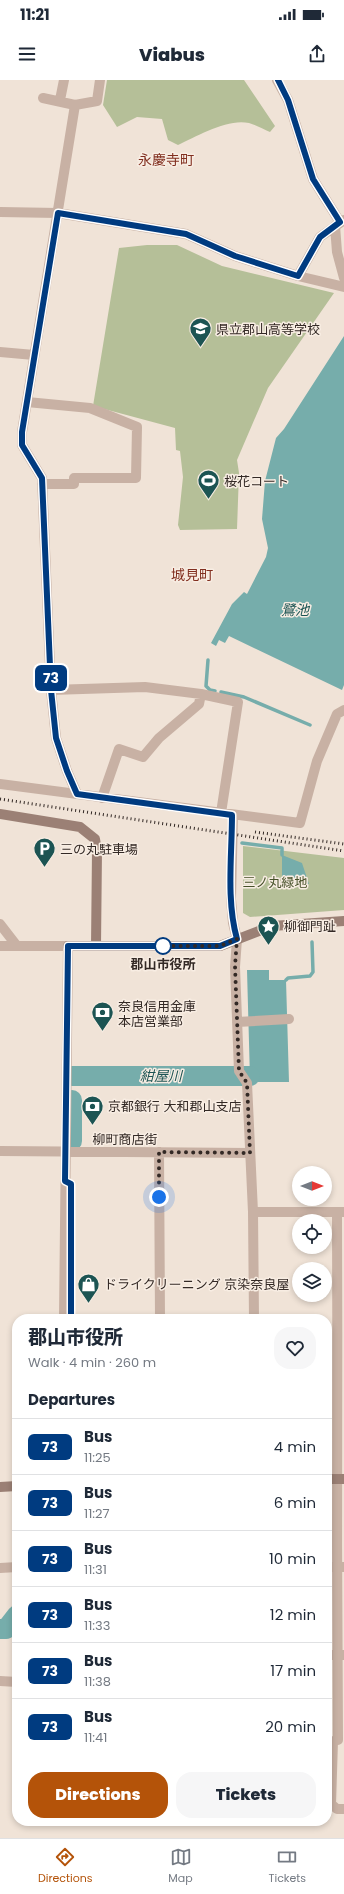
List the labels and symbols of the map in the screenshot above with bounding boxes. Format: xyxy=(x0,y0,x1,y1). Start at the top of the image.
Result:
district label: 永慶寺町 xyxy=(138,150,194,170)
school or university icon: 県立郡山高等学校 xyxy=(188,316,214,349)
place label: 県立郡山高等学校 xyxy=(216,320,320,339)
sports icon: 桜花コート xyxy=(196,468,222,501)
place label: 桜花コート xyxy=(224,472,289,491)
district label: 城見町 xyxy=(171,565,213,585)
water label: 鷺池 xyxy=(281,600,311,620)
line badge: 73 xyxy=(33,665,69,691)
parking icon: 三の丸駐車場 xyxy=(31,836,57,869)
place label: 三の丸駐車場 xyxy=(60,840,138,859)
park label: 三ノ丸緑地 xyxy=(242,873,308,892)
place icon: 柳御門趾 xyxy=(256,913,282,946)
place label: 柳御門趾 xyxy=(284,917,336,936)
marker: 郡山市役所 xyxy=(154,937,172,955)
place label: 郡山市役所 xyxy=(130,955,196,974)
place label: 奈良信用金庫 本店営業部 xyxy=(118,997,196,1031)
bank icon: 奈良信用金庫 本店営業部 xyxy=(90,1000,116,1033)
water label: 紺屋川 xyxy=(140,1066,184,1086)
bank icon: 京都銀行 大和郡山支店 xyxy=(79,1093,105,1126)
place label: 京都銀行 大和郡山支店 xyxy=(108,1097,241,1116)
street label: 柳町商店街 xyxy=(92,1130,158,1149)
north arrow xyxy=(292,1166,332,1206)
your location xyxy=(149,1187,169,1207)
shop icon: ドライクリーニング 京染奈良屋 xyxy=(76,1271,102,1304)
place label: ドライクリーニング 京染奈良屋 xyxy=(104,1275,289,1294)

